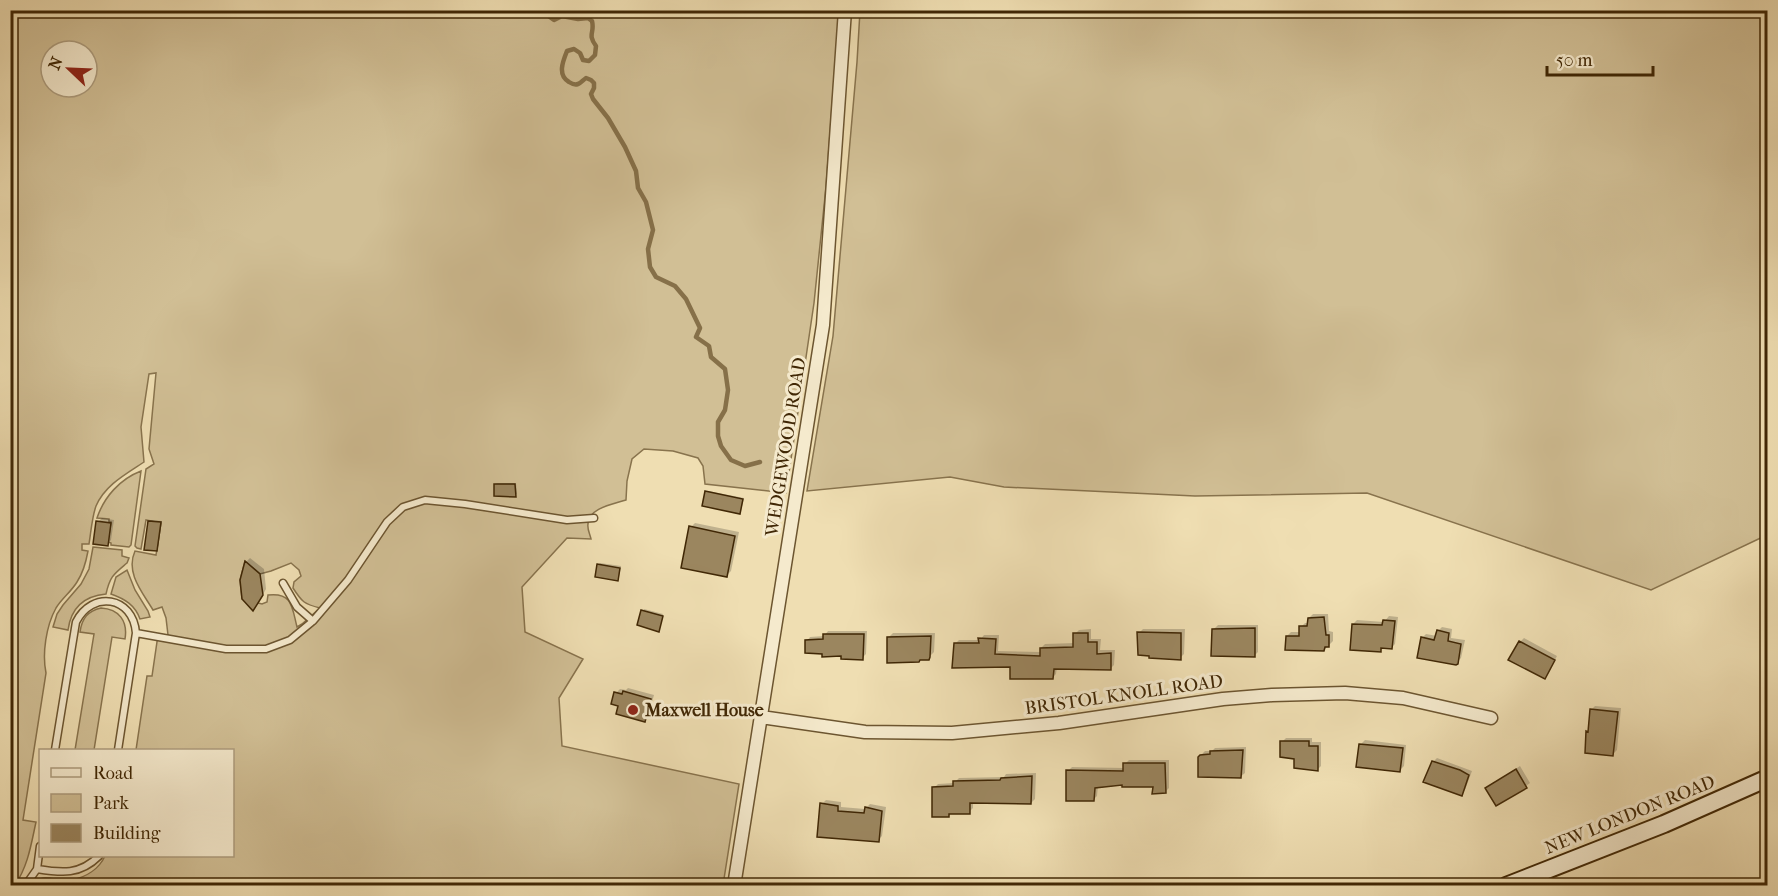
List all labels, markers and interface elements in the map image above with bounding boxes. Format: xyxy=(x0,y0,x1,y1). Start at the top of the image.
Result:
north arrow xyxy=(39,39,99,99)
scale bar xyxy=(1547,39,1654,77)
text: 50 m xyxy=(1556,50,1593,71)
text: N xyxy=(45,53,67,73)
street label: WEDGEWOOD ROAD xyxy=(761,356,811,539)
street label: BRISTOL KNOLL ROAD xyxy=(1024,671,1224,719)
place label: Maxwell House xyxy=(644,700,764,721)
marker: Maxwell House xyxy=(626,703,640,717)
legend xyxy=(39,749,234,857)
text: Road xyxy=(93,763,133,784)
street label: NEW LONDON ROAD xyxy=(1542,771,1718,859)
text: Park xyxy=(93,793,130,814)
text: Building xyxy=(93,823,161,844)

